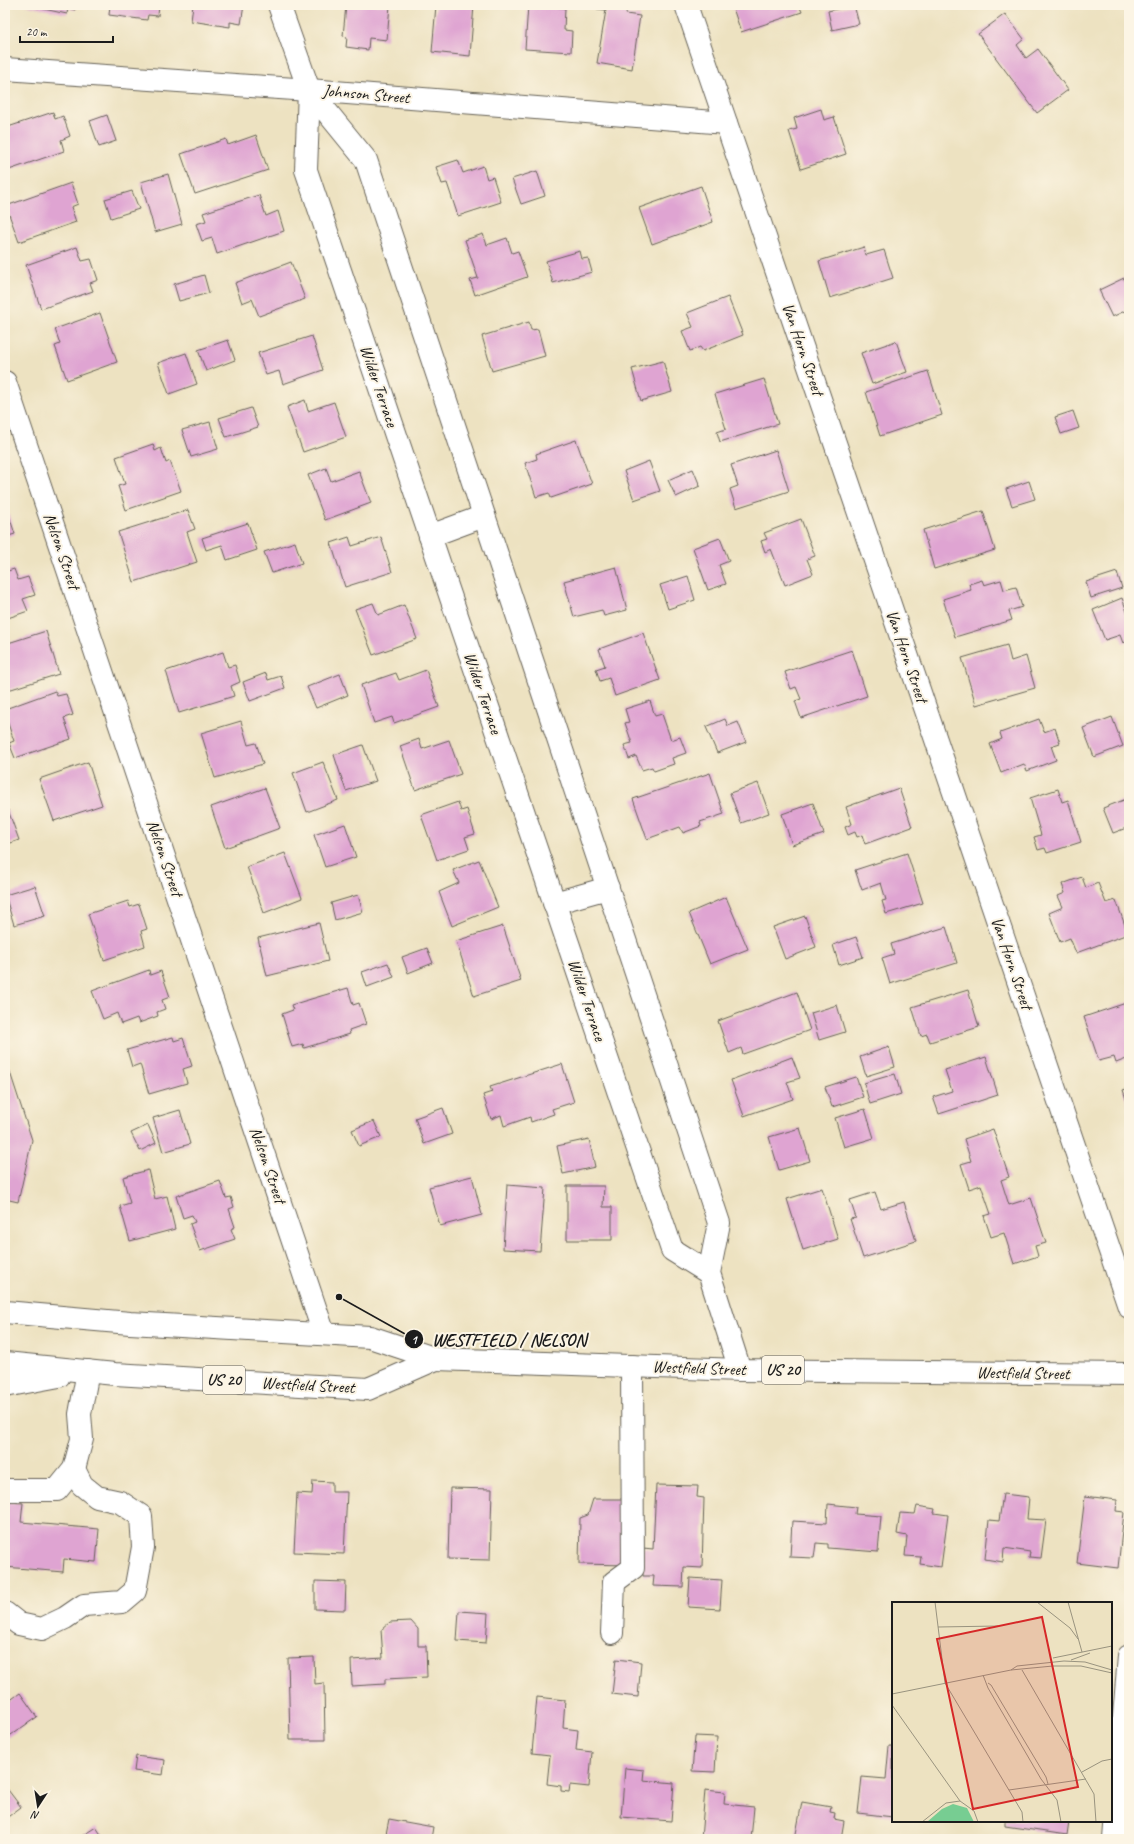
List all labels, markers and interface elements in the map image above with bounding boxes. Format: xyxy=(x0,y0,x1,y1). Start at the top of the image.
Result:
scale bar xyxy=(20,18,113,44)
text: 20 m xyxy=(26,24,48,40)
street label: Johnson Street xyxy=(321,80,413,108)
street label: Van Horn Street xyxy=(777,300,829,400)
street label: Wilder Terrace xyxy=(355,342,403,431)
street label: Nelson Street xyxy=(39,510,86,594)
street label: Van Horn Street xyxy=(881,607,933,707)
street label: Wilder Terrace xyxy=(459,649,507,738)
street label: Nelson Street xyxy=(142,817,189,901)
street label: Van Horn Street xyxy=(986,914,1038,1014)
street label: Wilder Terrace xyxy=(563,956,611,1045)
street label: Nelson Street xyxy=(245,1124,292,1208)
callout: WESTFIELD / NELSON xyxy=(404,1324,594,1354)
text: WESTFIELD / NELSON xyxy=(432,1329,589,1351)
text: 1 xyxy=(411,1332,418,1348)
street label: Westfield Street xyxy=(652,1356,748,1380)
road number: US 20 xyxy=(762,1356,804,1384)
street label: Westfield Street xyxy=(976,1362,1072,1384)
road number: US 20 xyxy=(203,1366,245,1394)
street label: Westfield Street xyxy=(261,1372,357,1398)
inset map xyxy=(892,1602,1112,1822)
north arrow xyxy=(18,1786,58,1826)
text: N xyxy=(29,1808,41,1823)

